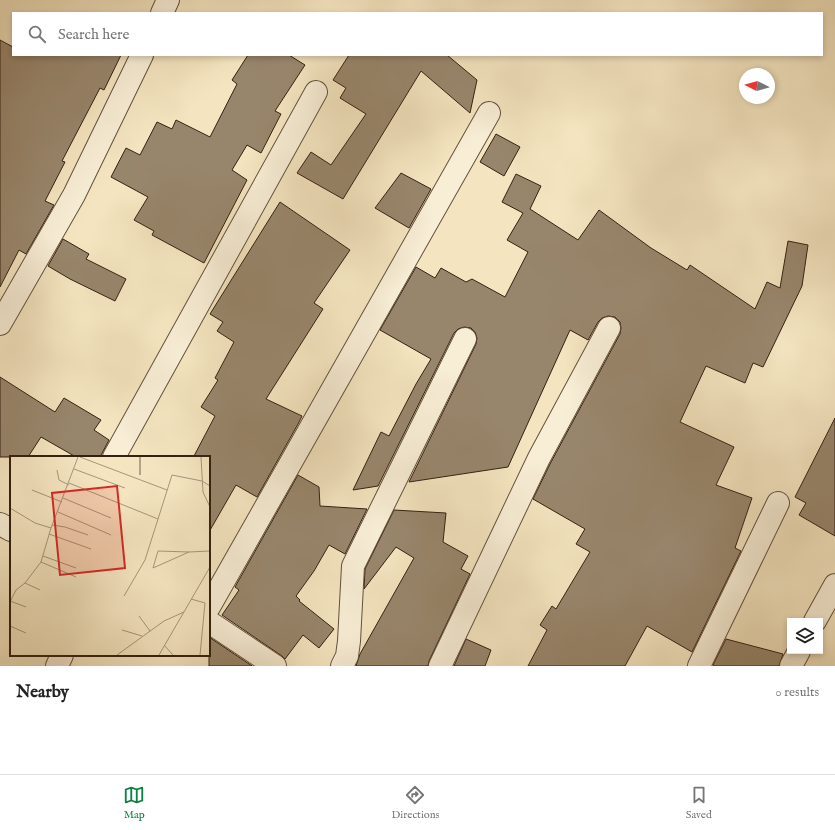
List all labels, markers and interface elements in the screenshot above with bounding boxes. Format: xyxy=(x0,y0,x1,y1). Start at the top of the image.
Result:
search box xyxy=(12,12,823,56)
icon: search xyxy=(26,23,48,45)
text: Search here xyxy=(58,25,129,44)
north arrow xyxy=(739,68,775,104)
inset map xyxy=(10,456,210,656)
map controls xyxy=(787,618,823,654)
button: layers xyxy=(787,618,823,654)
text: Nearby xyxy=(16,682,69,703)
text: 0 results xyxy=(775,684,819,701)
tab: Map xyxy=(123,784,145,822)
tab: Directions xyxy=(392,784,439,822)
tab: Saved xyxy=(686,784,712,822)

